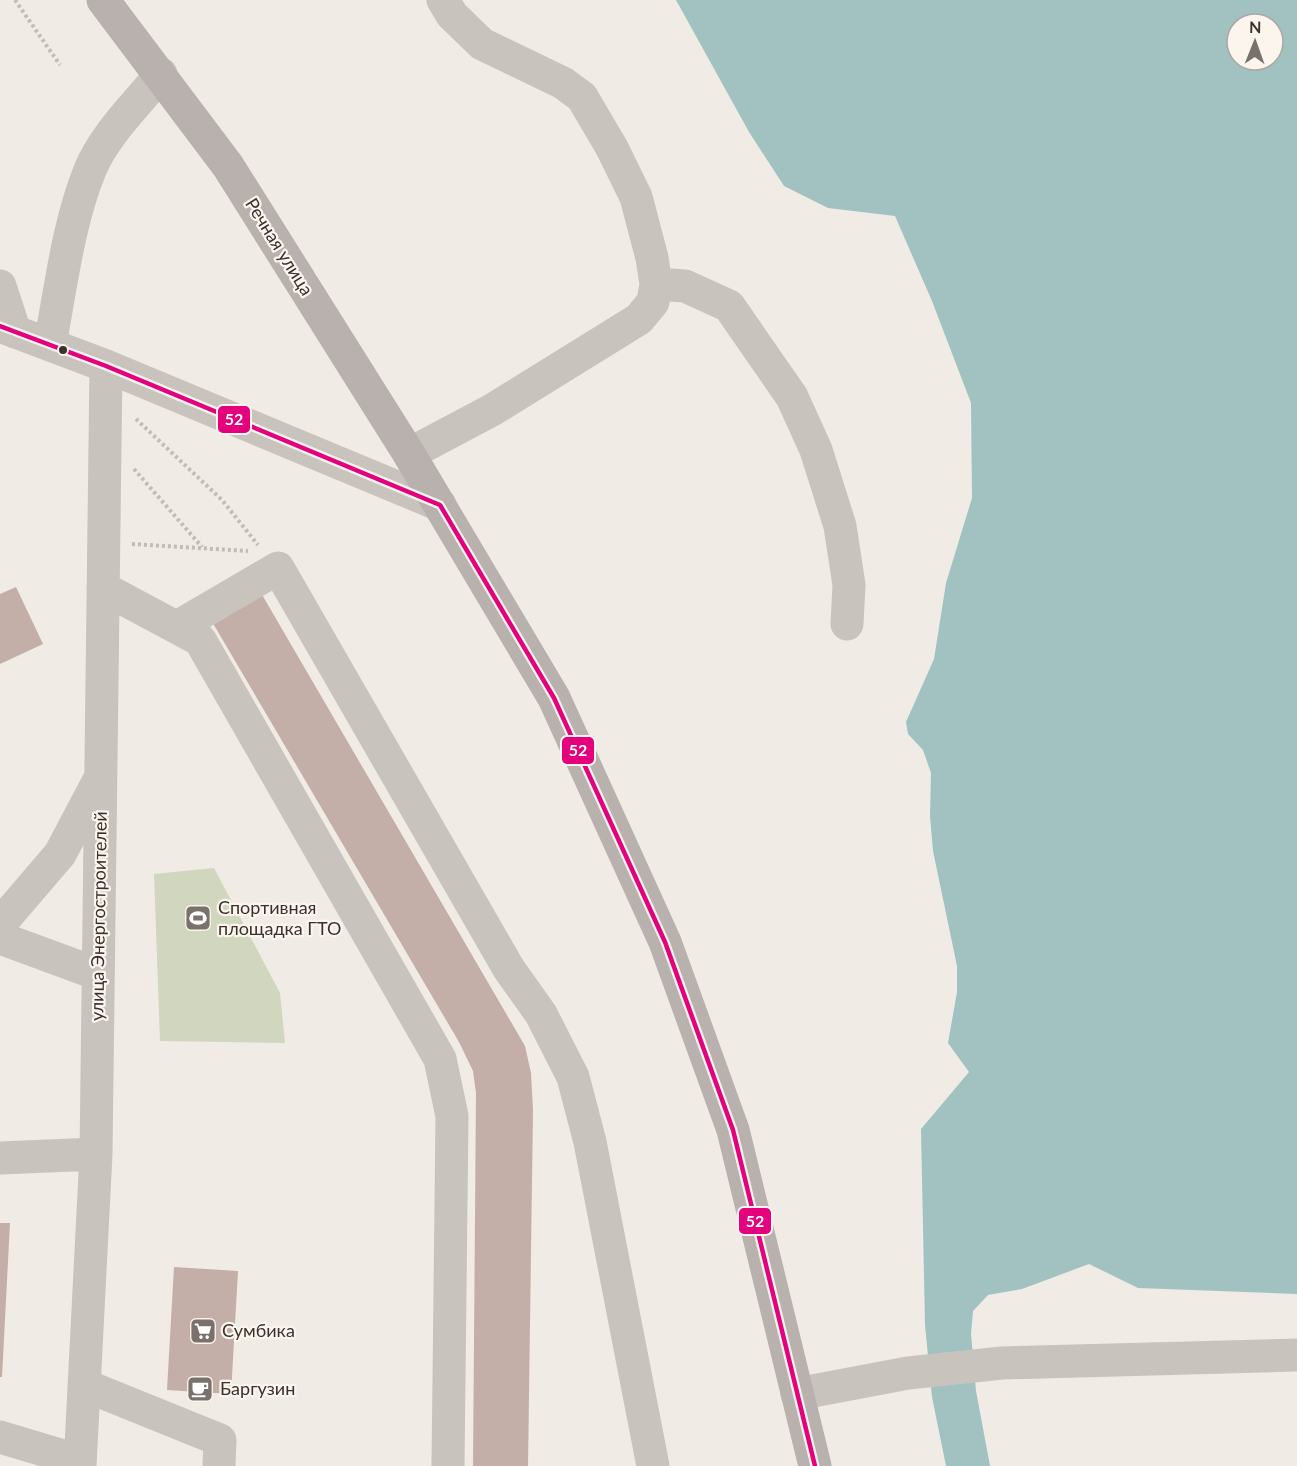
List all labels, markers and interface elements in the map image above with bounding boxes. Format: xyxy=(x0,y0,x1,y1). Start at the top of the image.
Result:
north arrow xyxy=(1225,12,1285,72)
text: N xyxy=(1249,17,1262,36)
street label: Речная улица xyxy=(241,194,319,299)
unlabelled marker xyxy=(57,344,69,356)
line badge: 52 xyxy=(217,405,251,434)
text: 52 xyxy=(225,409,243,428)
line badge: 52 xyxy=(561,736,595,765)
text: 52 xyxy=(569,740,587,759)
street label: улица Энергостроителей xyxy=(85,811,111,1021)
place label: Спортивная площадка ГТО xyxy=(218,896,342,939)
sports icon: Спортивная площадка ГТО xyxy=(183,903,213,933)
line badge: 52 xyxy=(738,1207,772,1235)
text: 52 xyxy=(746,1211,764,1230)
supermarket icon: Сумбика xyxy=(188,1316,218,1346)
place label: Сумбика xyxy=(222,1319,295,1341)
cafe icon: Баргузин xyxy=(185,1374,215,1404)
place label: Баргузин xyxy=(220,1377,295,1399)

